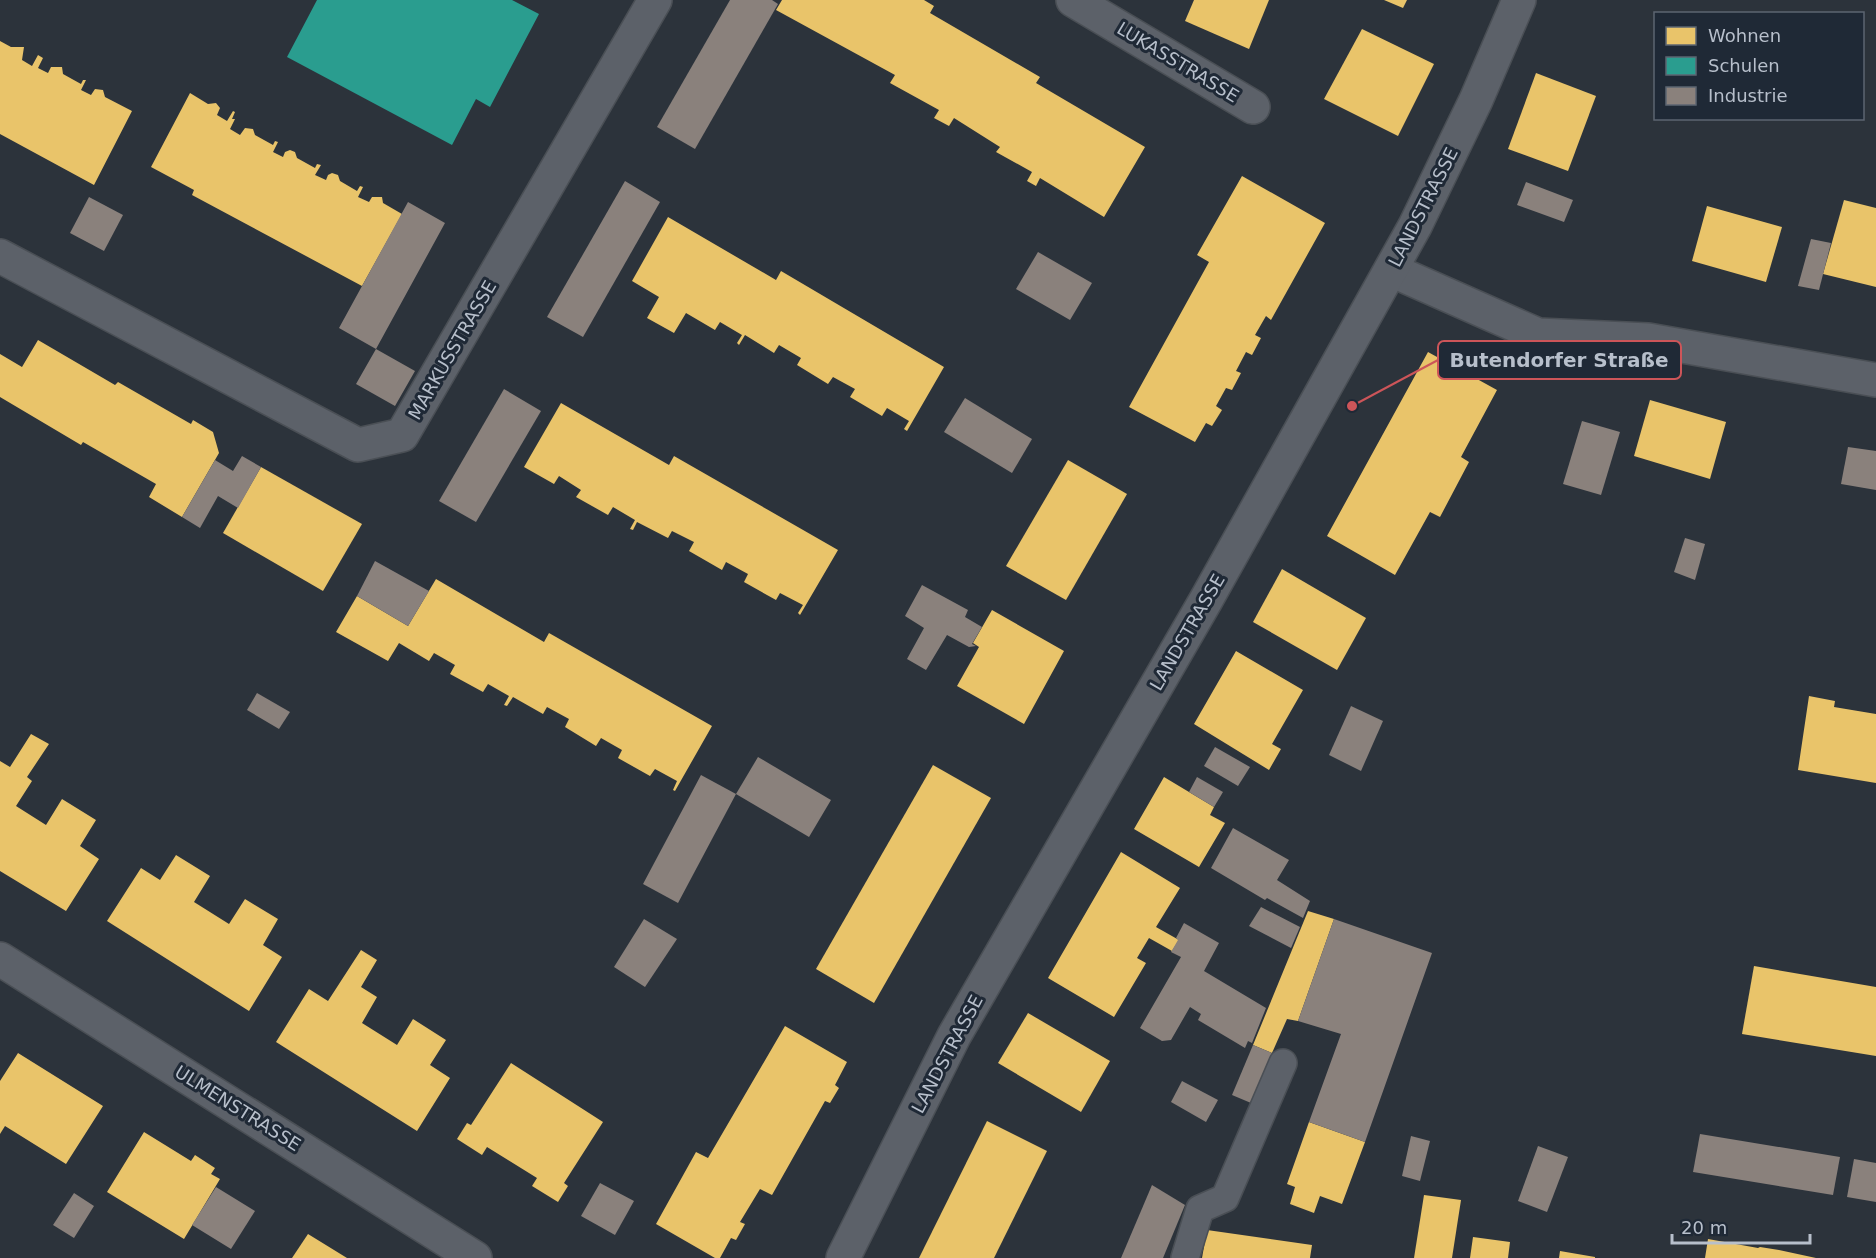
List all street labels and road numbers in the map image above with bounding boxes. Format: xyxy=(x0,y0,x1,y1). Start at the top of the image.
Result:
street label: LUKASSTRASSE xyxy=(1113,17,1243,107)
street label: LANDSTRASSE xyxy=(1384,144,1462,270)
street label: MARKUSSTRASSE xyxy=(404,277,500,423)
street label: LANDSTRASSE xyxy=(1145,570,1229,694)
street label: LANDSTRASSE xyxy=(907,991,987,1117)
street label: ULMENSTRASSE xyxy=(171,1061,305,1155)

